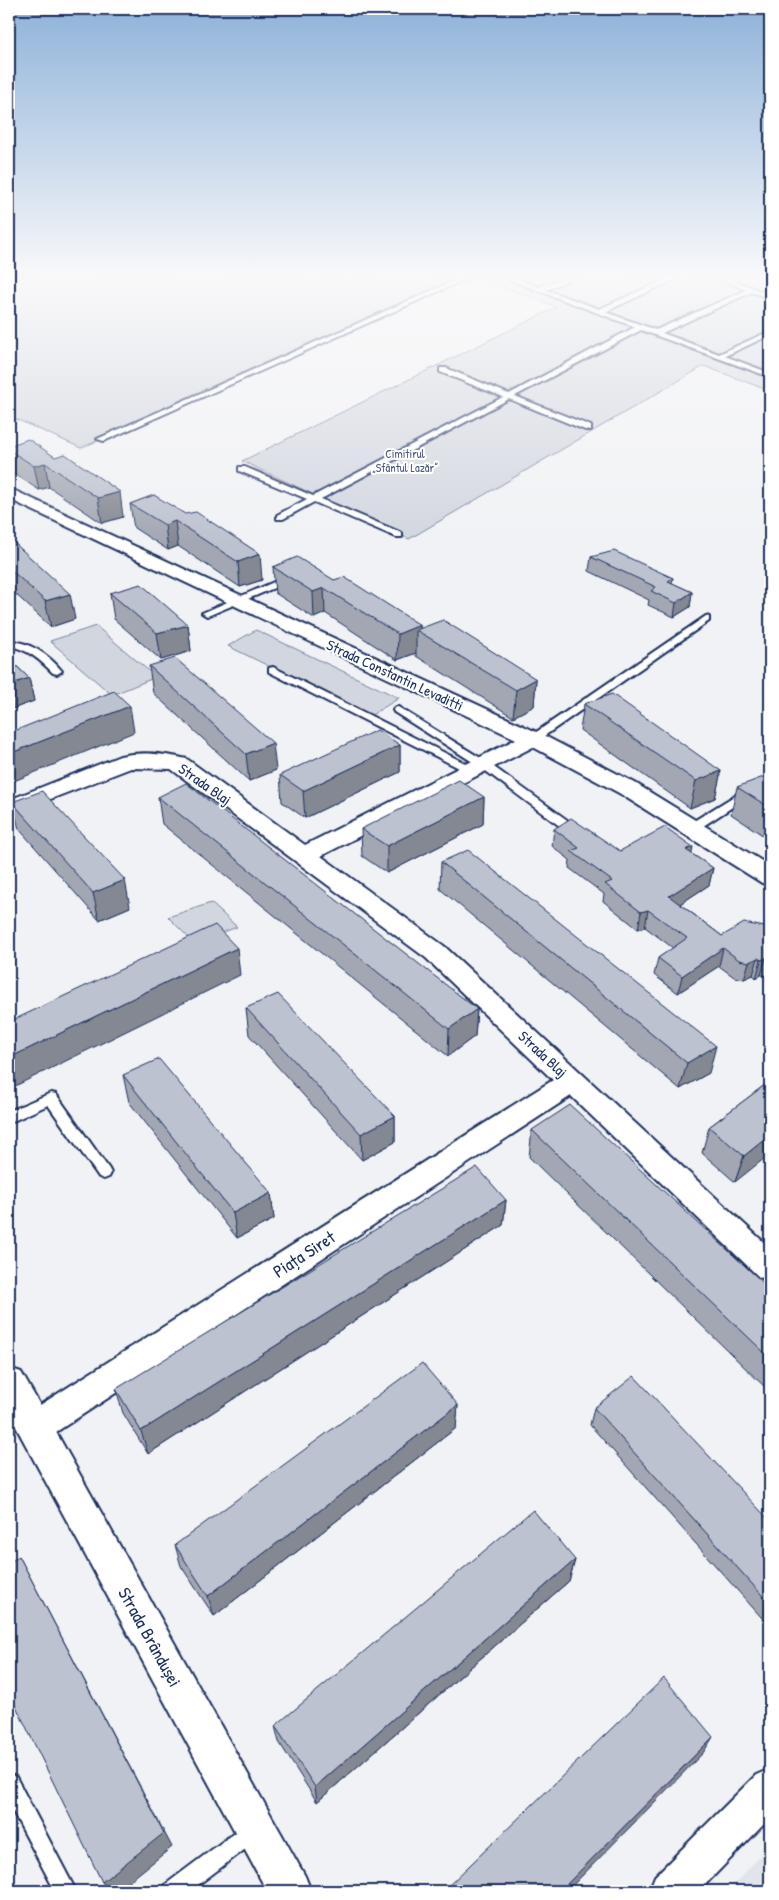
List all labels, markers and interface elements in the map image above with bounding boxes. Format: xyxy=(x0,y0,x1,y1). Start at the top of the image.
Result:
park label: Cimitirul „Sfântul Lazăr” xyxy=(372,445,438,476)
street label: Strada Constantin Levaditti xyxy=(323,634,467,716)
street label: Strada Blaj xyxy=(174,758,236,810)
street label: Strada Blaj xyxy=(514,1026,572,1082)
street label: Piața Siret xyxy=(268,1224,341,1283)
street label: Strada Brândușei xyxy=(112,1583,188,1691)

